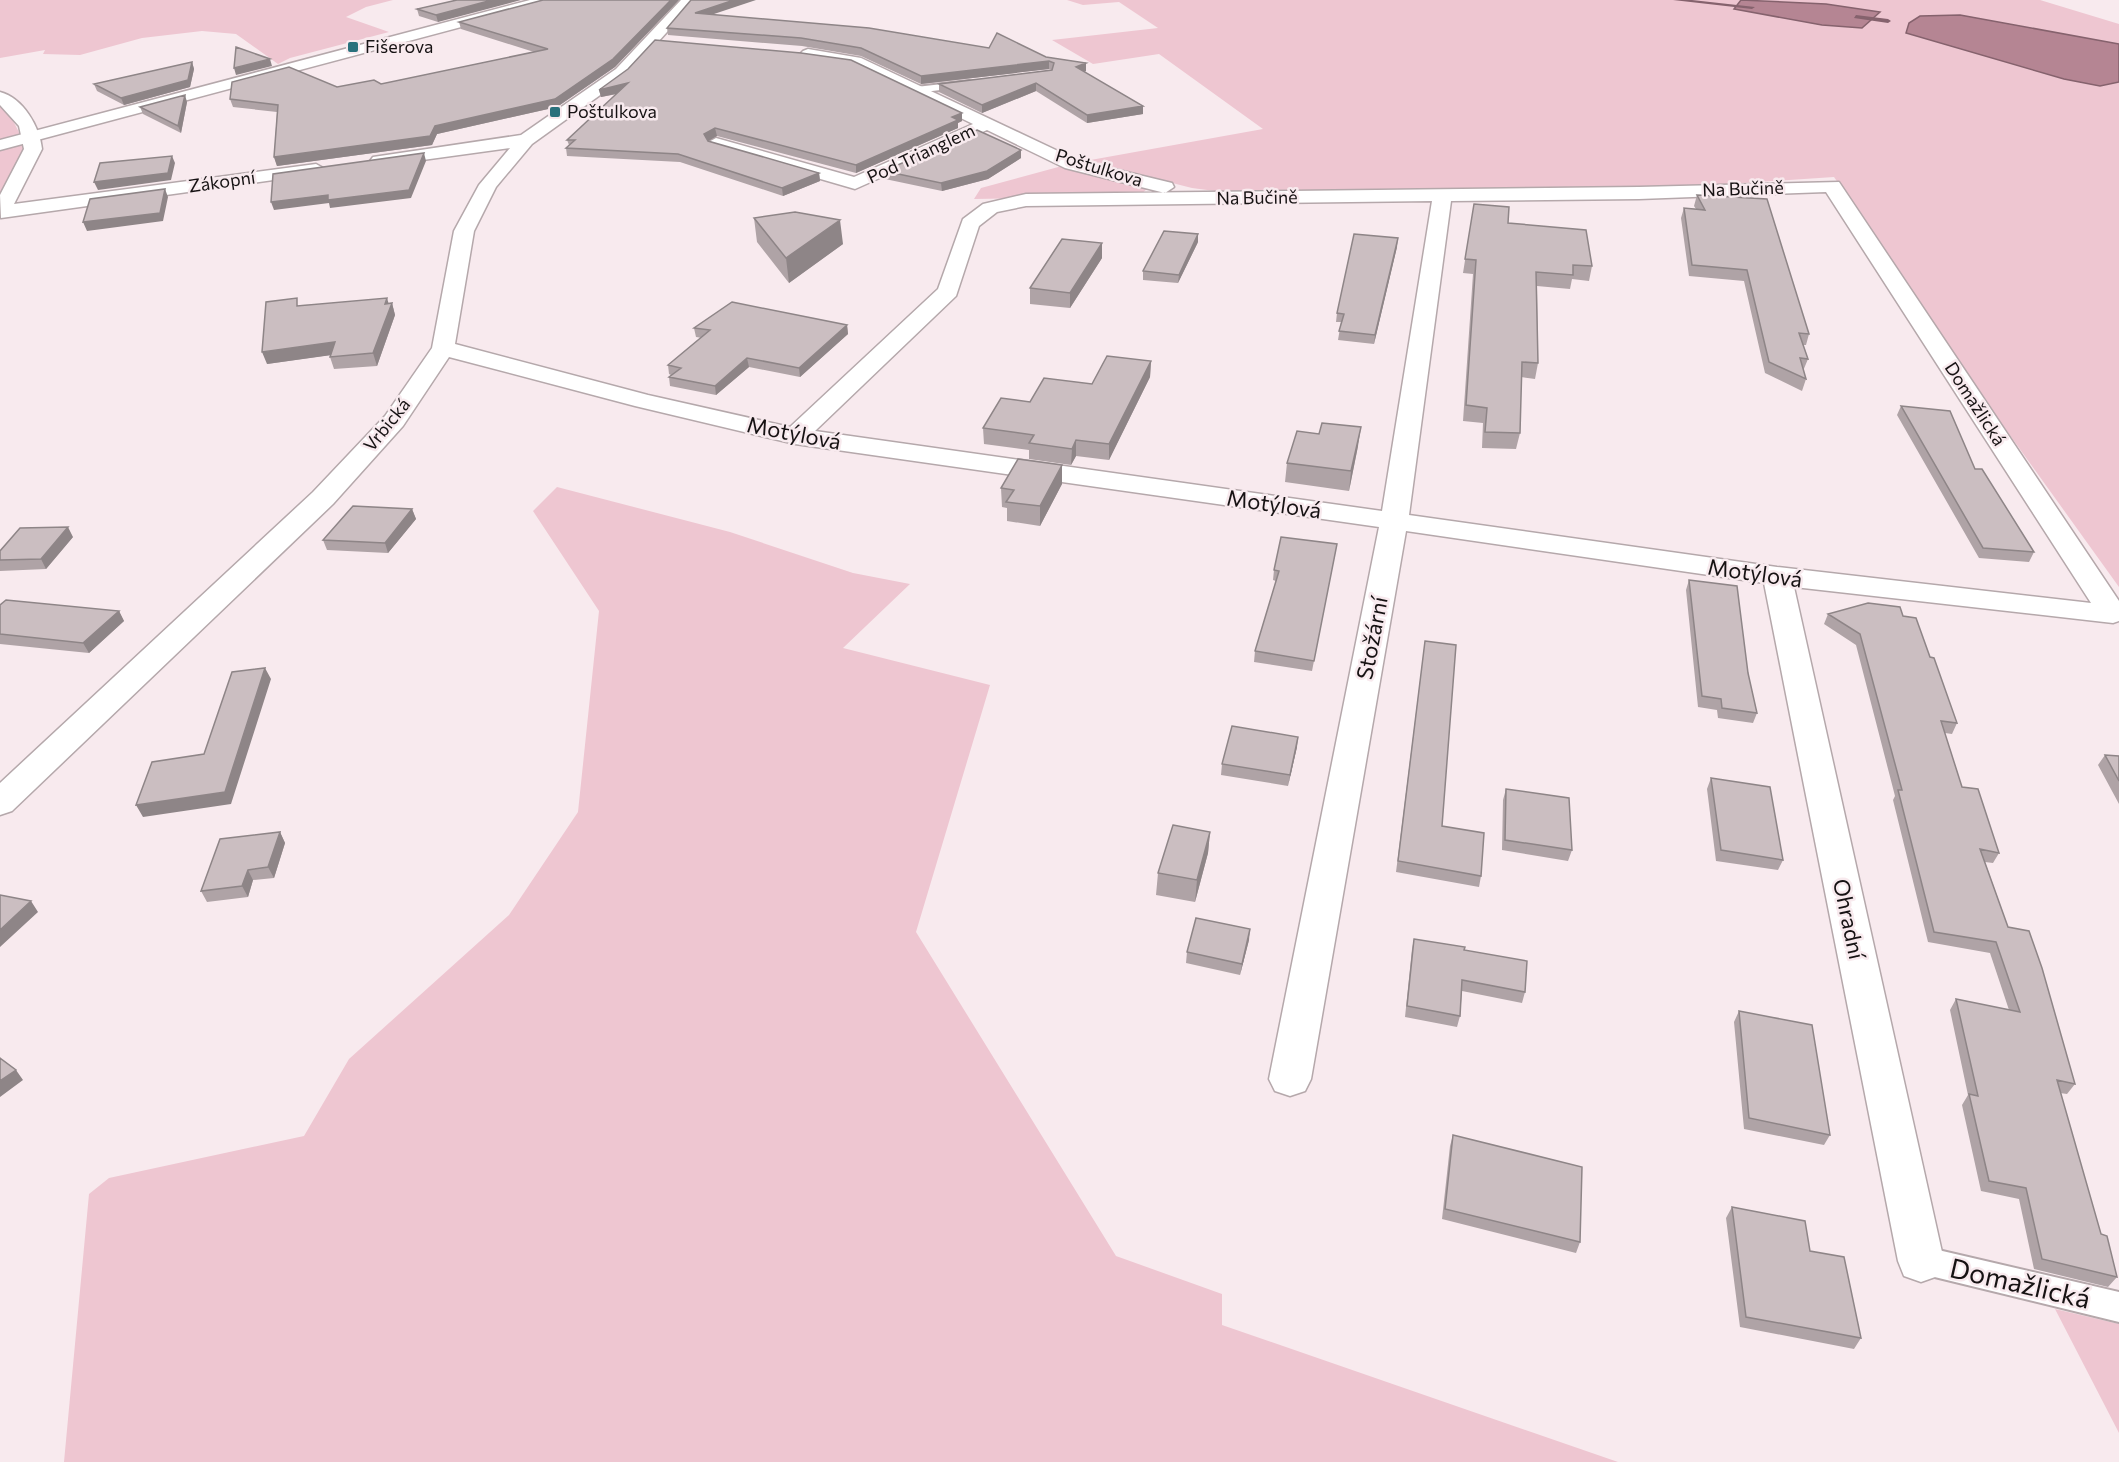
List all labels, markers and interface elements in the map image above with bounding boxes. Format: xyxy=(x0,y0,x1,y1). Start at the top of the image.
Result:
place label: Fišerova xyxy=(365,35,433,57)
marker: Fišerova xyxy=(346,40,360,54)
place label: Poštulkova xyxy=(567,100,657,122)
marker: Poštulkova xyxy=(548,105,562,119)
street label: Pod Trianglem xyxy=(863,118,978,188)
street label: Poštulkova xyxy=(1053,143,1146,191)
street label: Zákopní xyxy=(187,165,258,197)
street label: Na Bučině xyxy=(1702,176,1784,200)
street label: Na Bučině xyxy=(1216,185,1298,209)
street label: Domažlická xyxy=(1941,358,2011,449)
street label: Vrbická xyxy=(358,393,414,455)
street label: Motýlová xyxy=(745,410,843,455)
street label: Motýlová xyxy=(1225,484,1323,523)
street label: Motýlová xyxy=(1706,553,1804,592)
street label: Stožární xyxy=(1350,593,1393,682)
street label: Ohradní xyxy=(1828,876,1871,963)
street label: Domažlická xyxy=(1947,1250,2094,1315)

